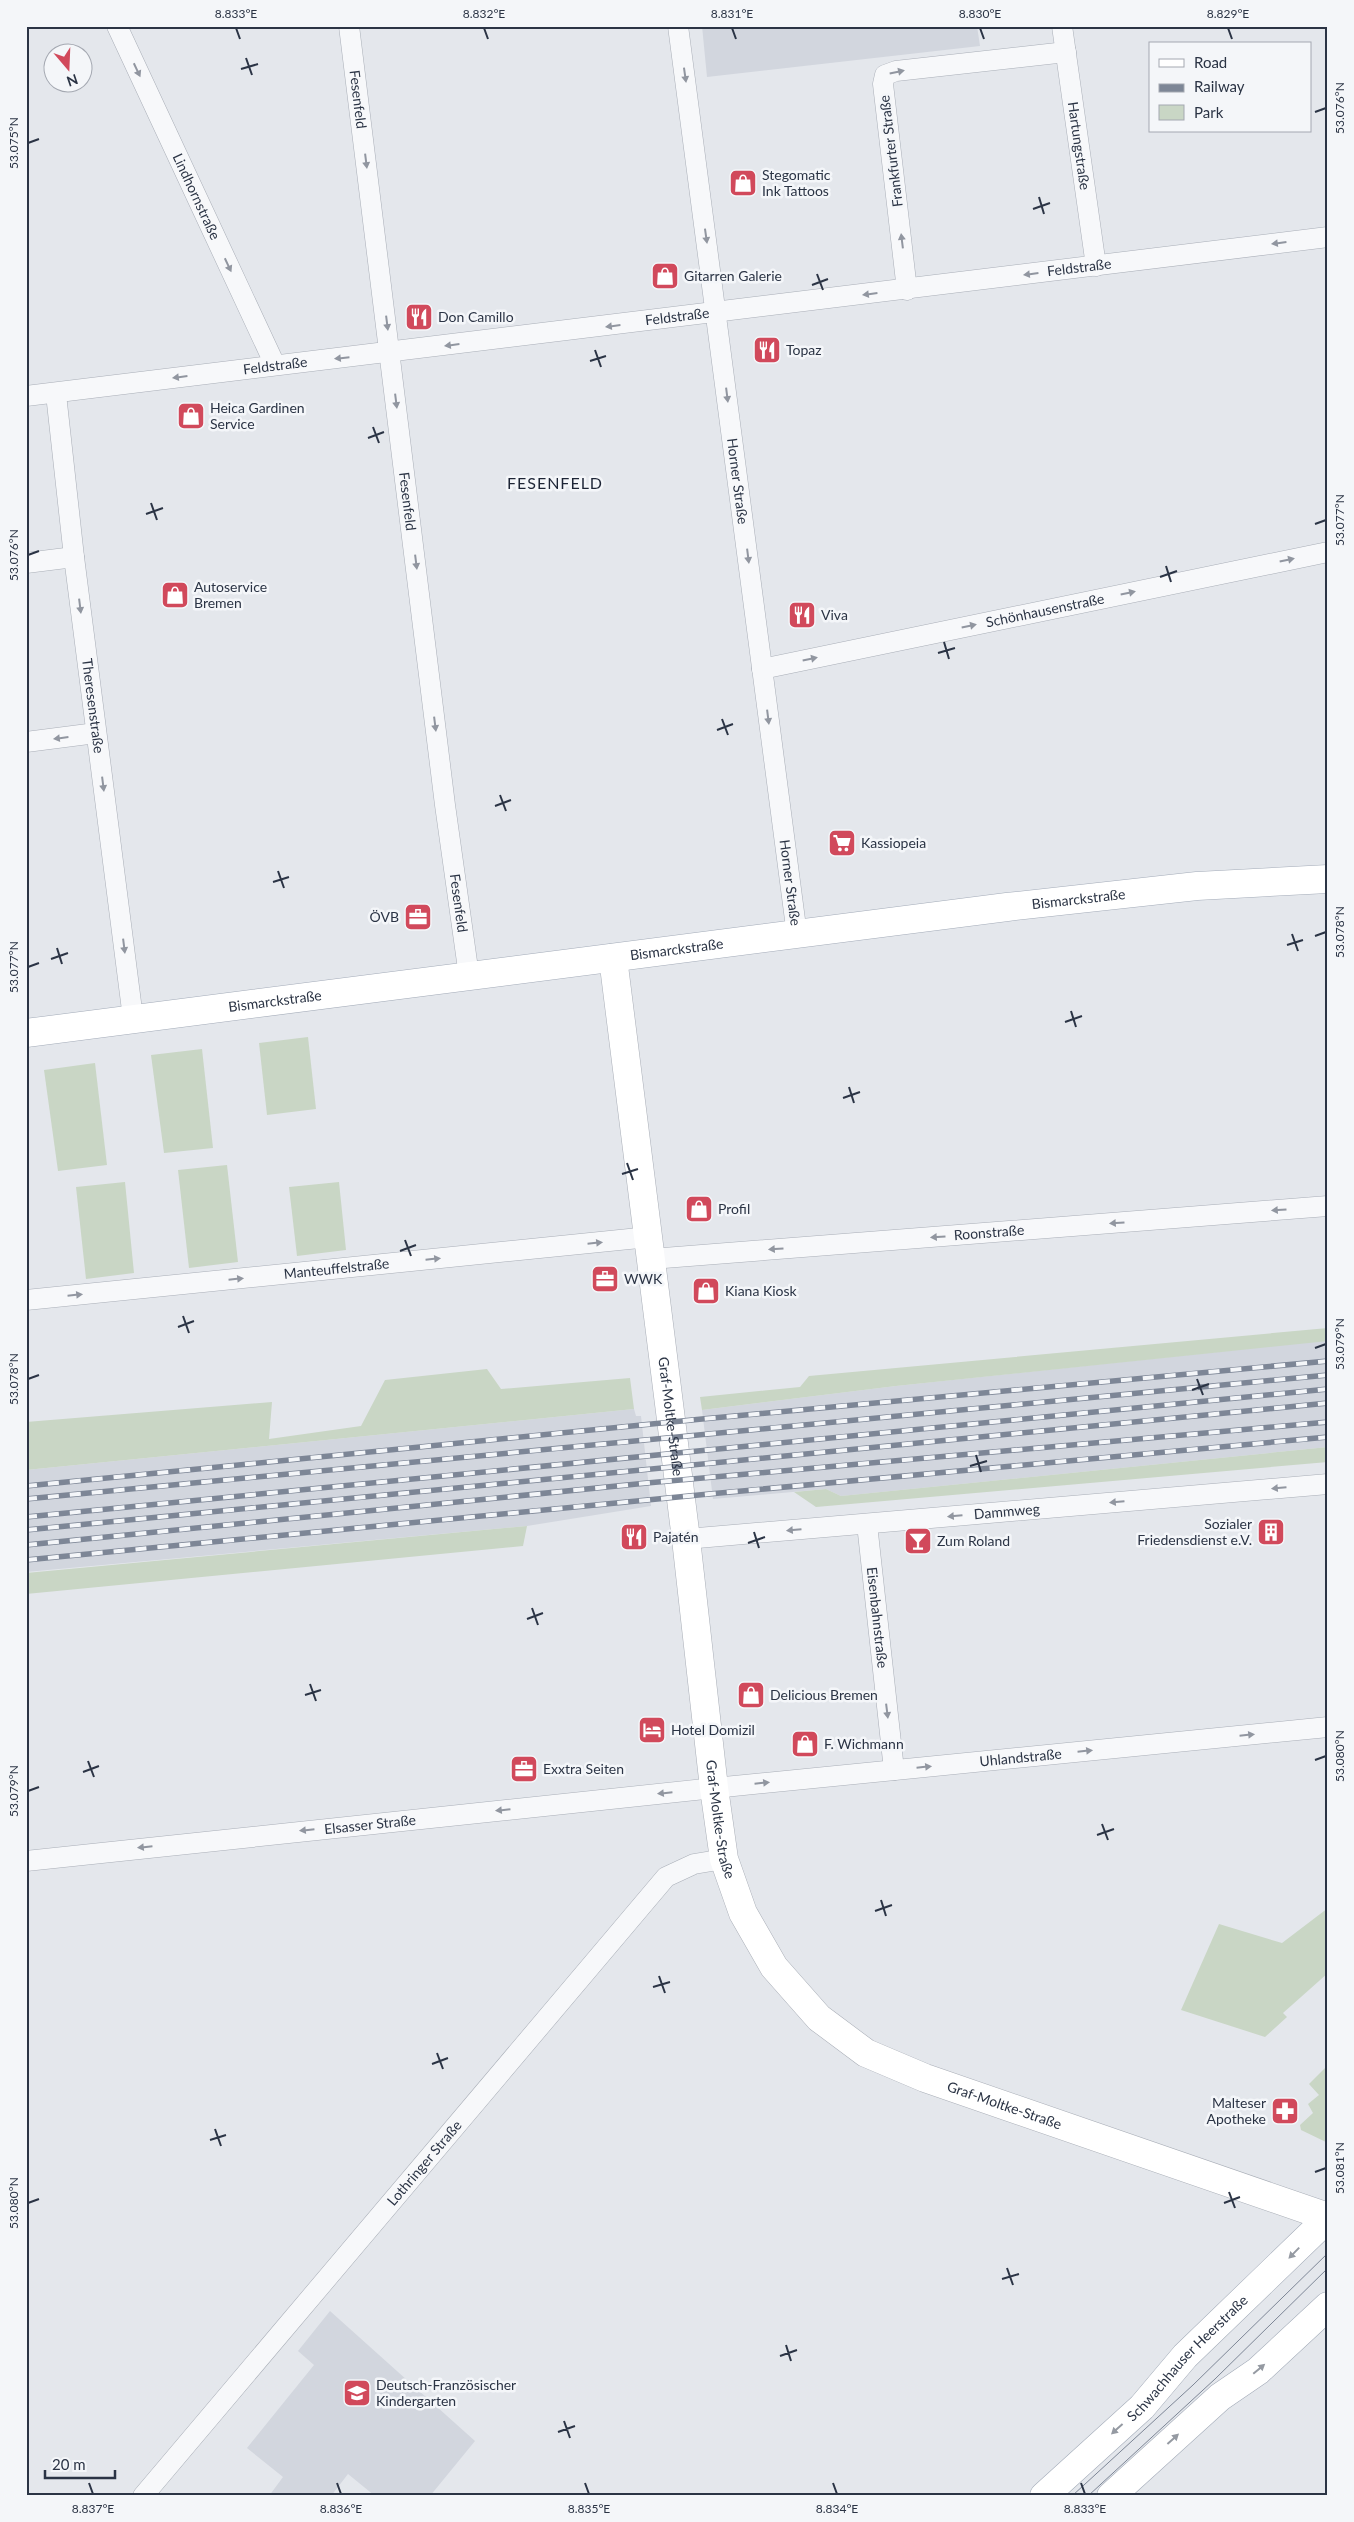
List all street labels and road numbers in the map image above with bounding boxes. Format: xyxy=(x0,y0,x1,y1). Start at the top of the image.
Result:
street label: Fesenfeld xyxy=(346,69,371,130)
street label: Frankfurter Straße xyxy=(875,94,906,208)
street label: Hartungstraße xyxy=(1065,100,1094,191)
street label: Lindhornstraße xyxy=(169,150,224,242)
street label: Feldstraße xyxy=(1046,255,1112,279)
street label: Feldstraße xyxy=(644,304,710,328)
street label: Feldstraße xyxy=(242,353,308,377)
street label: Horner Straße xyxy=(724,437,752,525)
street label: Fesenfeld xyxy=(396,471,420,532)
street label: Schönhausenstraße xyxy=(984,590,1106,631)
street label: Theresenstraße xyxy=(79,657,108,754)
street label: Horner Straße xyxy=(777,838,805,927)
street label: Fesenfeld xyxy=(447,873,472,934)
street label: Bismarckstraße xyxy=(1031,885,1126,912)
street label: Bismarckstraße xyxy=(629,935,724,963)
street label: Bismarckstraße xyxy=(227,986,323,1015)
street label: Roonstraße xyxy=(953,1221,1025,1243)
street label: Manteuffelstraße xyxy=(283,1254,390,1282)
street label: Graf-Moltke-Straße xyxy=(655,1356,687,1477)
street label: Dammweg xyxy=(973,1500,1040,1522)
street label: Eisenbahnstraße xyxy=(864,1566,892,1669)
street label: Uhlandstraße xyxy=(979,1745,1062,1770)
street label: Graf-Moltke-Straße xyxy=(703,1759,739,1881)
street label: Elsasser Straße xyxy=(323,1811,417,1837)
street label: Graf-Moltke-Straße xyxy=(945,2077,1064,2133)
street label: Lothringer Straße xyxy=(383,2117,465,2209)
street label: Schwachhauser Heerstraße xyxy=(1123,2291,1251,2425)

